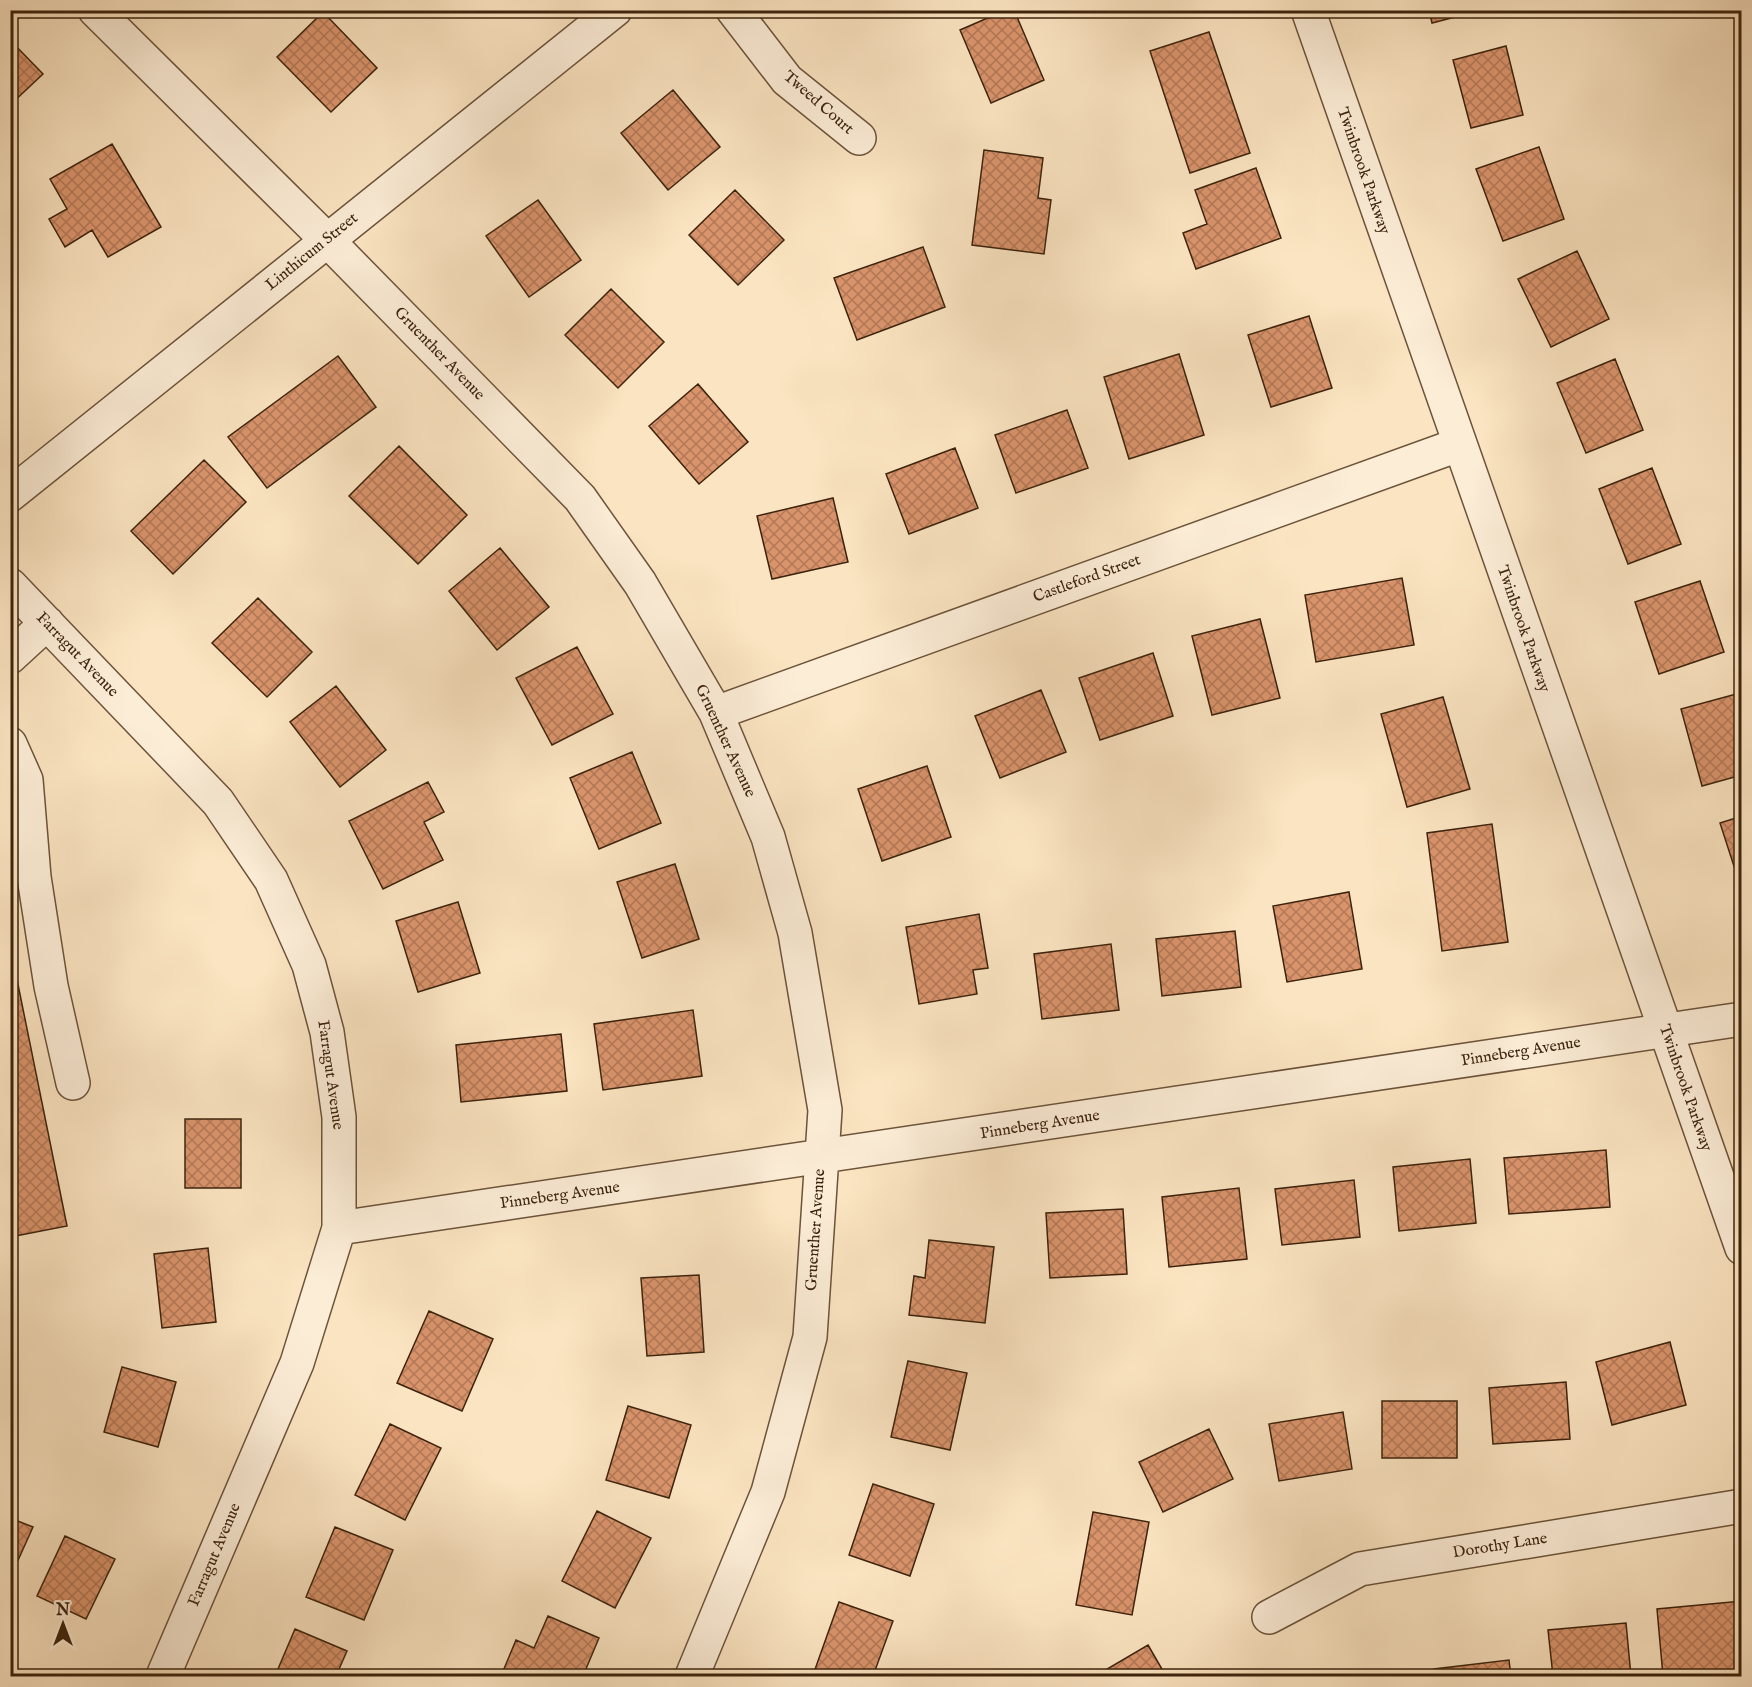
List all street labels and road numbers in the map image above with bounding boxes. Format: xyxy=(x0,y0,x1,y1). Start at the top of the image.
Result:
street label: Tweed Court xyxy=(779,67,858,139)
street label: Twinbrook Parkway xyxy=(1332,105,1394,237)
street label: Linthicum Street xyxy=(262,208,363,295)
street label: Gruenther Avenue xyxy=(389,303,489,405)
street label: Castleford Street xyxy=(1030,550,1144,608)
street label: Twinbrook Parkway xyxy=(1492,563,1554,695)
street label: Farragut Avenue xyxy=(31,608,123,702)
street label: Gruenther Avenue xyxy=(690,681,760,801)
street label: Farragut Avenue xyxy=(312,1019,348,1131)
street label: Twinbrook Parkway xyxy=(1654,1022,1716,1154)
street label: Pinneberg Avenue xyxy=(1460,1033,1582,1071)
street label: Pinneberg Avenue xyxy=(979,1106,1101,1144)
street label: Gruenther Avenue xyxy=(802,1168,830,1292)
street label: Pinneberg Avenue xyxy=(499,1178,621,1214)
street label: Farragut Avenue xyxy=(184,1500,246,1610)
street label: Dorothy Lane xyxy=(1451,1529,1549,1563)

